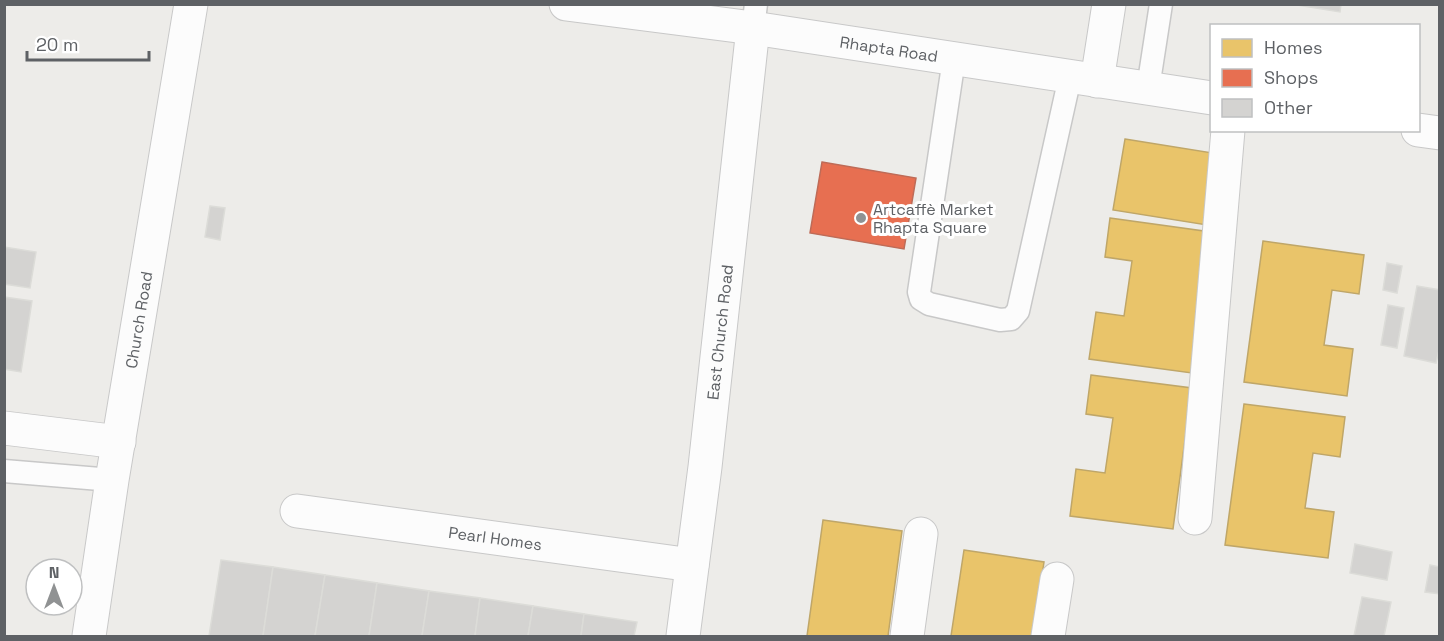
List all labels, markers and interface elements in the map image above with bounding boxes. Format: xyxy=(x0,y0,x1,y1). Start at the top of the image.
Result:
scale bar xyxy=(27,24,148,62)
legend xyxy=(1210,24,1420,132)
street label: Rhapta Road xyxy=(838,31,939,67)
text: 20 m xyxy=(36,33,79,56)
text: Homes xyxy=(1264,36,1323,59)
text: Shops xyxy=(1264,66,1318,89)
text: Other xyxy=(1264,96,1313,119)
place label: Artcaffè Market Rhapta Square xyxy=(873,199,994,238)
marker: Artcaffè Market Rhapta Square xyxy=(854,211,868,225)
street label: East Church Road xyxy=(702,263,738,401)
street label: Church Road xyxy=(121,270,157,370)
street label: Pearl Homes xyxy=(447,522,543,555)
north arrow xyxy=(24,557,84,617)
text: N xyxy=(49,562,59,583)

